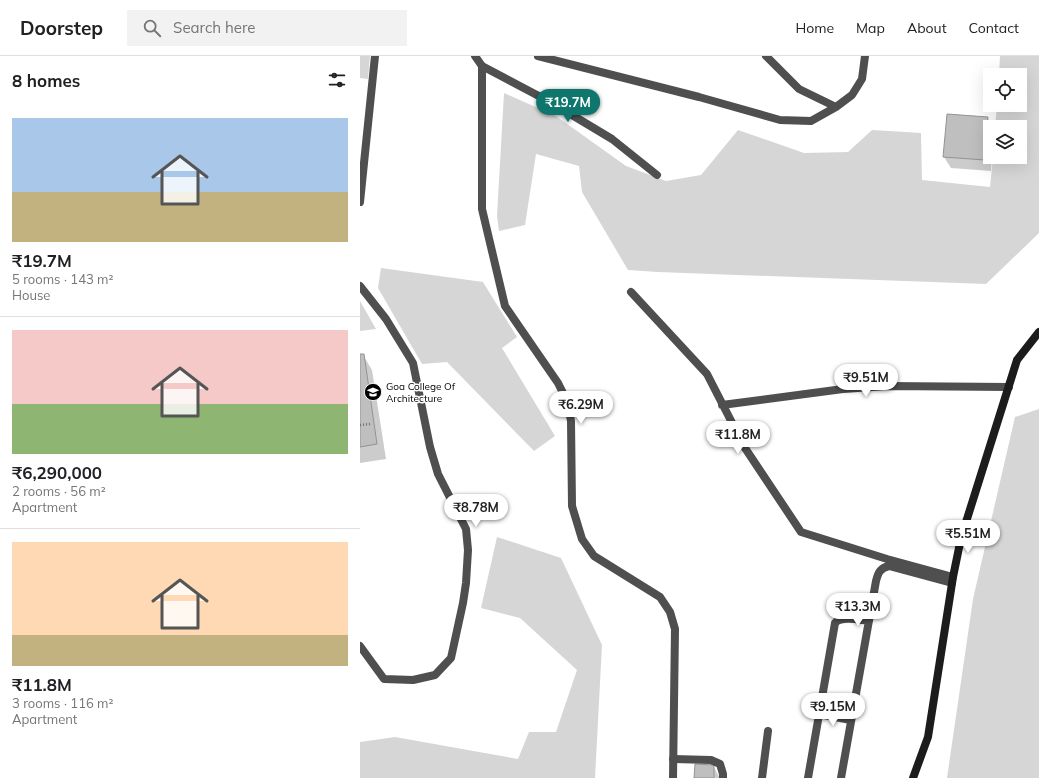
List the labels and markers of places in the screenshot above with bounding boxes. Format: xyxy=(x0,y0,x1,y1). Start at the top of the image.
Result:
pin: ₹19.7M xyxy=(535,89,601,123)
pin: ₹9.51M xyxy=(833,364,899,398)
place label: Goa College Of Architecture xyxy=(386,380,456,405)
school or university icon: Goa College Of Architecture xyxy=(363,382,383,402)
pin: ₹6.29M xyxy=(548,391,614,425)
pin: ₹11.8M xyxy=(705,421,771,455)
pin: ₹8.78M xyxy=(443,494,509,528)
pin: ₹5.51M xyxy=(935,520,1001,554)
pin: ₹13.3M xyxy=(825,593,891,627)
pin: ₹9.15M xyxy=(800,693,866,727)

